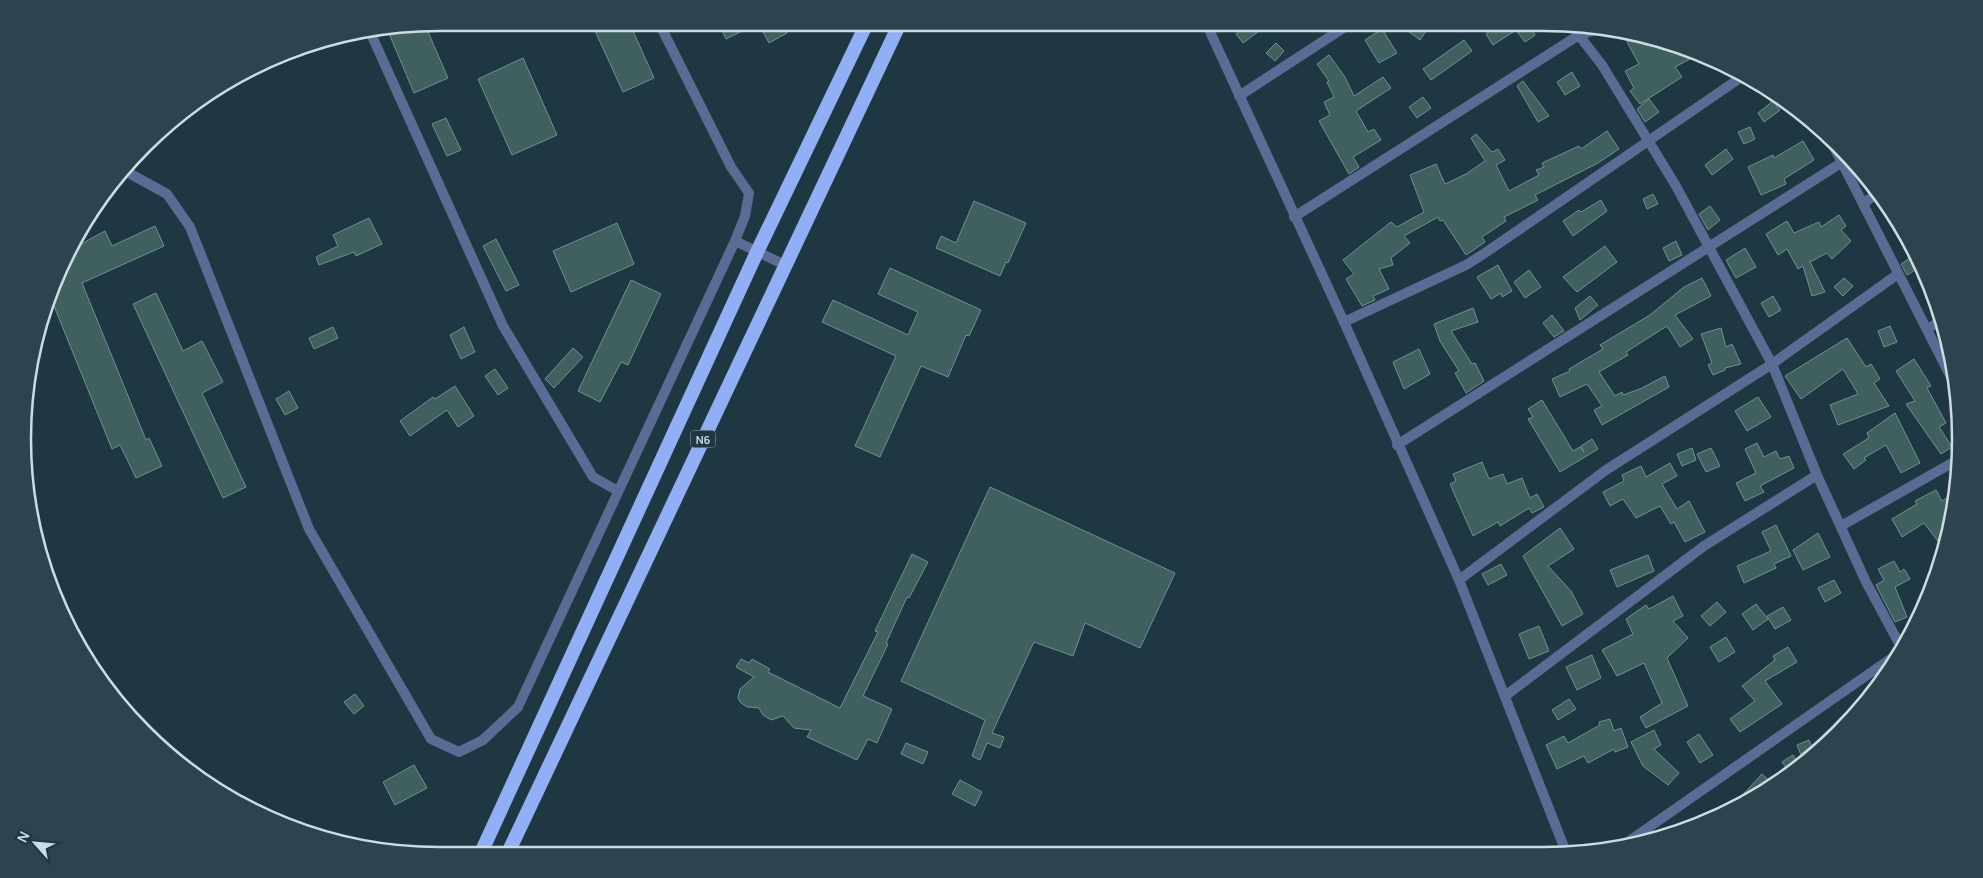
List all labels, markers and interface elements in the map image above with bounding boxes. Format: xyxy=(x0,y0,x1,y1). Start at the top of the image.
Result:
road number: N6 xyxy=(690,430,716,448)
north arrow xyxy=(10,818,60,868)
text: N xyxy=(12,828,34,846)

